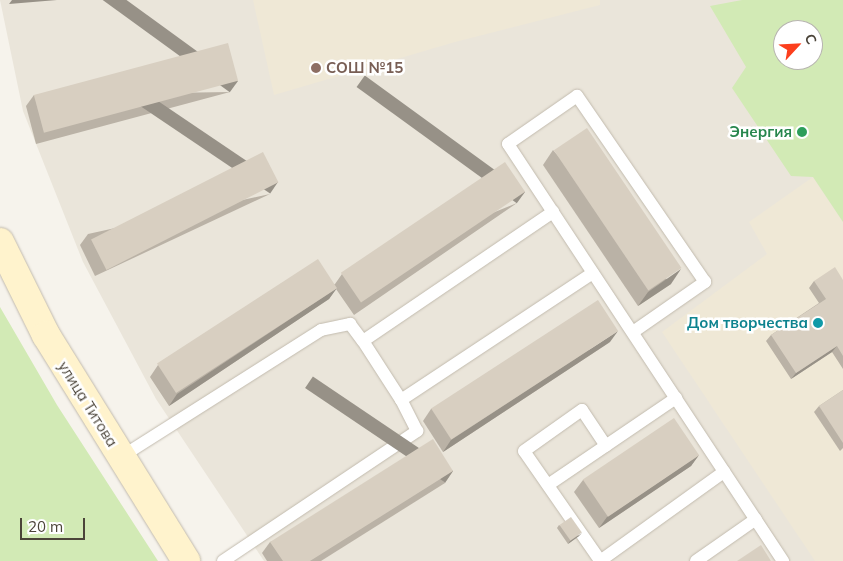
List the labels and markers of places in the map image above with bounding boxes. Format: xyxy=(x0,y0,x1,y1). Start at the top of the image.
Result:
place label: СОШ №15 xyxy=(326,59,403,77)
marker: СОШ №15 xyxy=(310,62,322,74)
place label: Энергия xyxy=(730,123,792,141)
marker: Энергия xyxy=(796,126,808,138)
place label: Дом творчества xyxy=(687,314,808,332)
marker: Дом творчества xyxy=(812,317,824,329)

